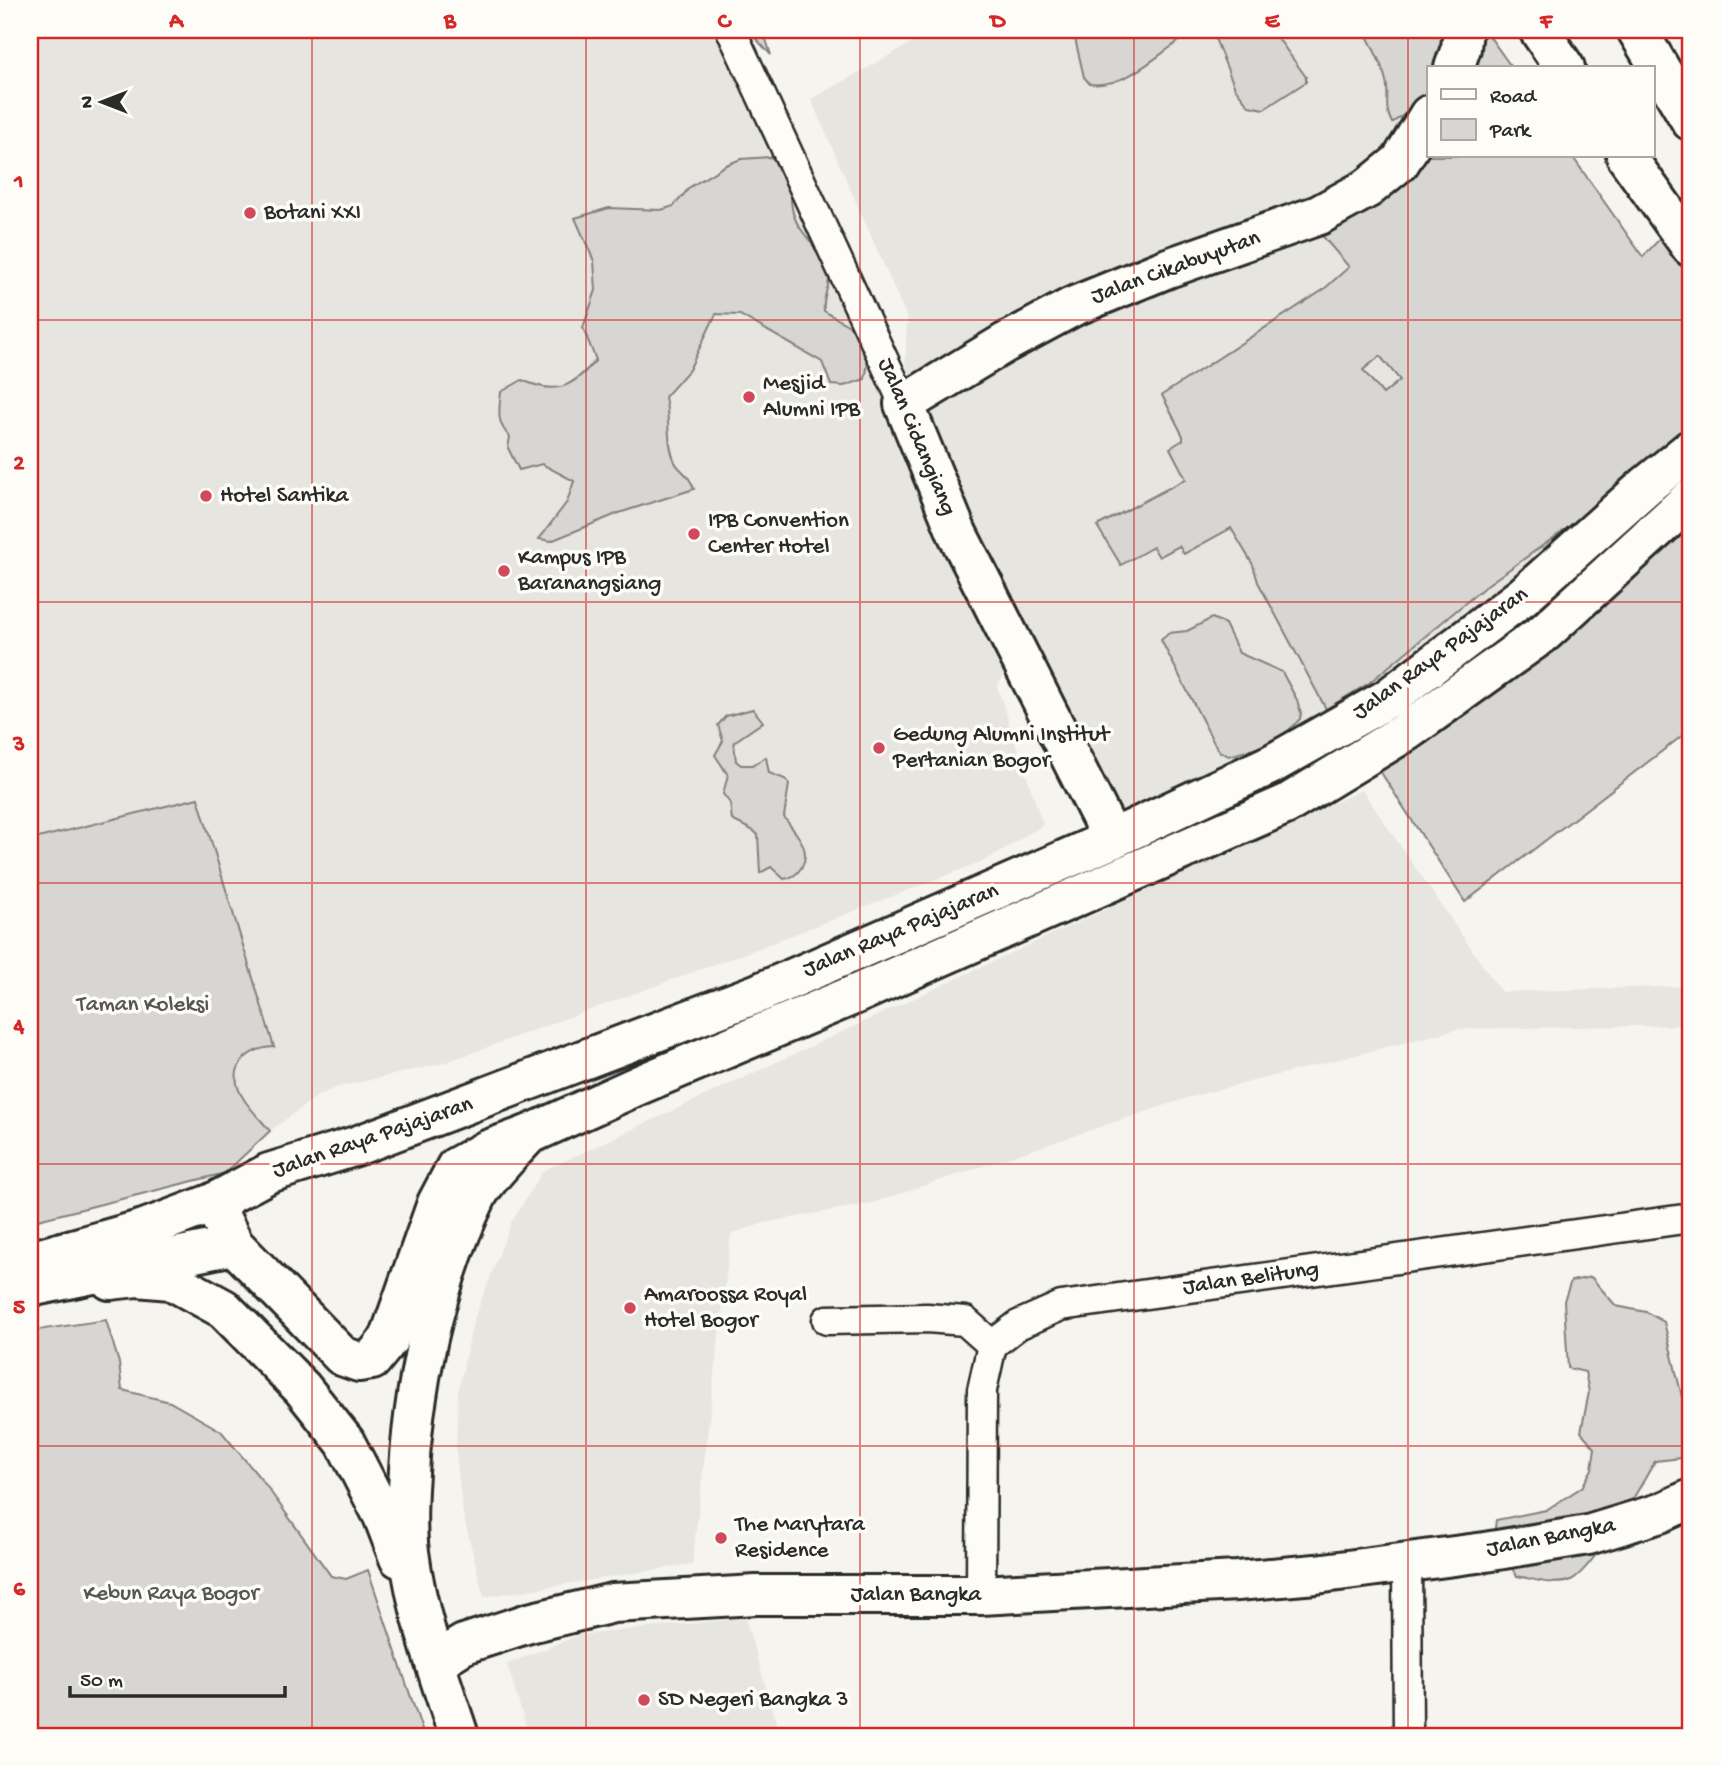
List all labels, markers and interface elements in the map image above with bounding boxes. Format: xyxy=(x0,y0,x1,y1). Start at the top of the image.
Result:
text: A xyxy=(168,9,184,36)
text: B xyxy=(443,9,457,36)
text: C xyxy=(718,9,733,36)
text: D xyxy=(989,9,1007,36)
text: E xyxy=(1265,9,1281,36)
text: F xyxy=(1539,9,1554,36)
north arrow xyxy=(66,66,136,136)
legend xyxy=(1427,66,1654,158)
text: Road xyxy=(1490,86,1538,111)
text: N xyxy=(77,96,100,108)
text: Park xyxy=(1489,120,1533,145)
text: 1 xyxy=(13,169,24,196)
place label: Botani XXI xyxy=(263,200,361,227)
marker: Botani XXI xyxy=(242,205,258,221)
street label: Jalan Cikabuyutan xyxy=(1088,225,1264,311)
street label: Jalan Cidangiang xyxy=(871,354,961,520)
place label: Mesjid Alumni IPB xyxy=(763,371,861,424)
marker: Mesjid Alumni IPB xyxy=(741,389,757,405)
text: 2 xyxy=(13,451,25,478)
place label: Hotel Santika xyxy=(220,483,350,510)
marker: Hotel Santika xyxy=(198,488,214,504)
place label: IPB Convention Center Hotel xyxy=(708,508,849,561)
marker: IPB Convention Center Hotel xyxy=(686,526,702,542)
place label: Kampus IPB Baranangsiang xyxy=(517,545,661,598)
marker: Kampus IPB Baranangsiang xyxy=(496,563,512,579)
street label: Jalan Raya Pajajaran xyxy=(1348,581,1534,727)
place label: Gedung Alumni Institut Pertanian Bogor xyxy=(892,722,1111,775)
text: 3 xyxy=(12,732,25,759)
marker: Gedung Alumni Institut Pertanian Bogor xyxy=(871,740,887,756)
street label: Jalan Raya Pajajaran xyxy=(799,878,1003,984)
park label: Taman Koleksi xyxy=(75,992,209,1019)
text: 4 xyxy=(13,1014,25,1041)
street label: Jalan Raya Pajajaran xyxy=(269,1091,477,1185)
street label: Jalan Belitung xyxy=(1181,1256,1321,1302)
place label: Amaroossa Royal Hotel Bogor xyxy=(644,1282,807,1335)
text: 5 xyxy=(13,1295,25,1322)
marker: Amaroossa Royal Hotel Bogor xyxy=(622,1300,638,1316)
place label: The Marytara Residence xyxy=(733,1512,866,1565)
street label: Jalan Bangka xyxy=(1484,1512,1619,1564)
marker: The Marytara Residence xyxy=(713,1530,729,1546)
text: 6 xyxy=(13,1577,26,1604)
park label: Kebun Raya Bogor xyxy=(83,1581,260,1608)
street label: Jalan Bangka xyxy=(851,1582,983,1609)
scale bar xyxy=(70,1654,285,1698)
text: 50 m xyxy=(80,1670,123,1695)
place label: SD Negeri Bangka 3 xyxy=(658,1687,848,1714)
marker: SD Negeri Bangka 3 xyxy=(636,1692,652,1708)

